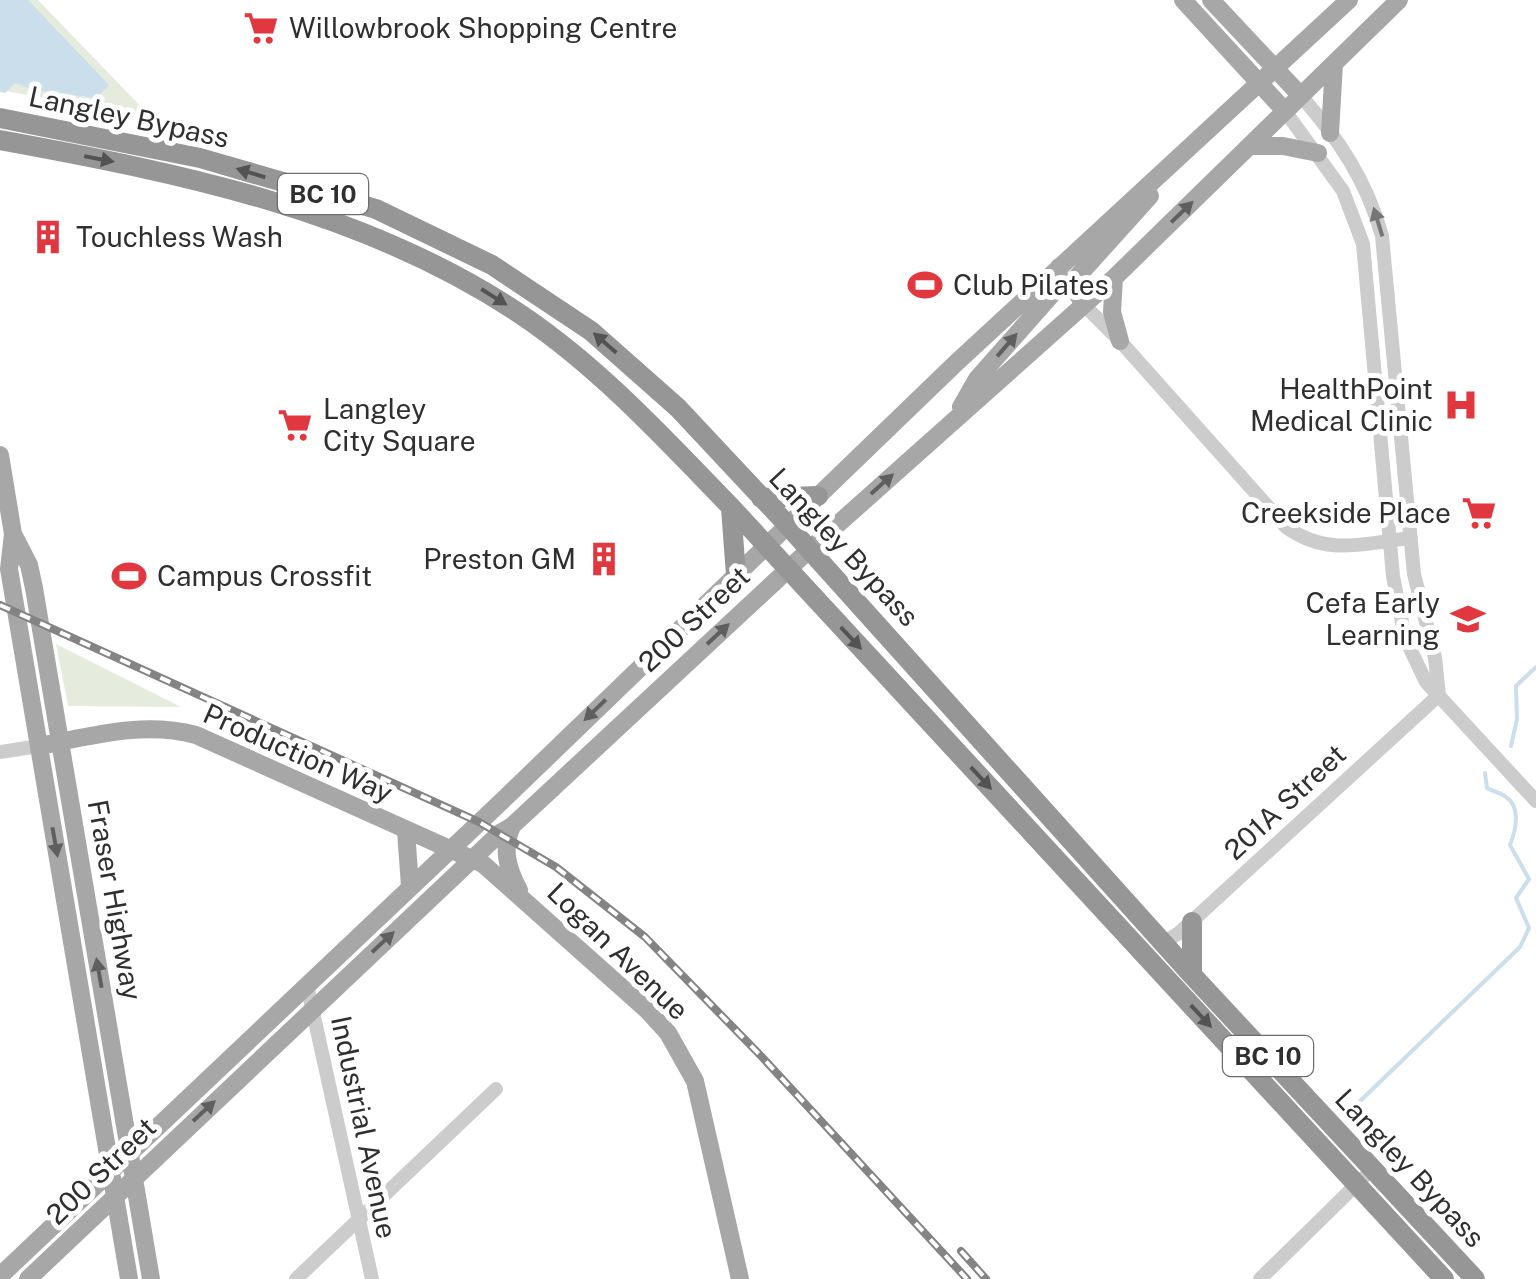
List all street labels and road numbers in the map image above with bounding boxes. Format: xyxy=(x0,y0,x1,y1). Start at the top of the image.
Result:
street label: Langley Bypass xyxy=(26,79,232,154)
road number: BC 10 xyxy=(278,174,368,214)
street label: Langley Bypass xyxy=(763,461,926,632)
street label: 200 Street xyxy=(631,559,756,678)
street label: Production Way xyxy=(199,696,398,809)
street label: 201A Street xyxy=(1217,737,1352,866)
street label: Fraser Highway xyxy=(82,797,149,1003)
street label: Logan Avenue xyxy=(541,875,696,1026)
street label: Industrial Avenue xyxy=(325,1013,404,1241)
road number: BC 10 xyxy=(1223,1036,1313,1076)
street label: Langley Bypass xyxy=(1329,1082,1492,1253)
street label: 200 Street xyxy=(39,1110,162,1231)

